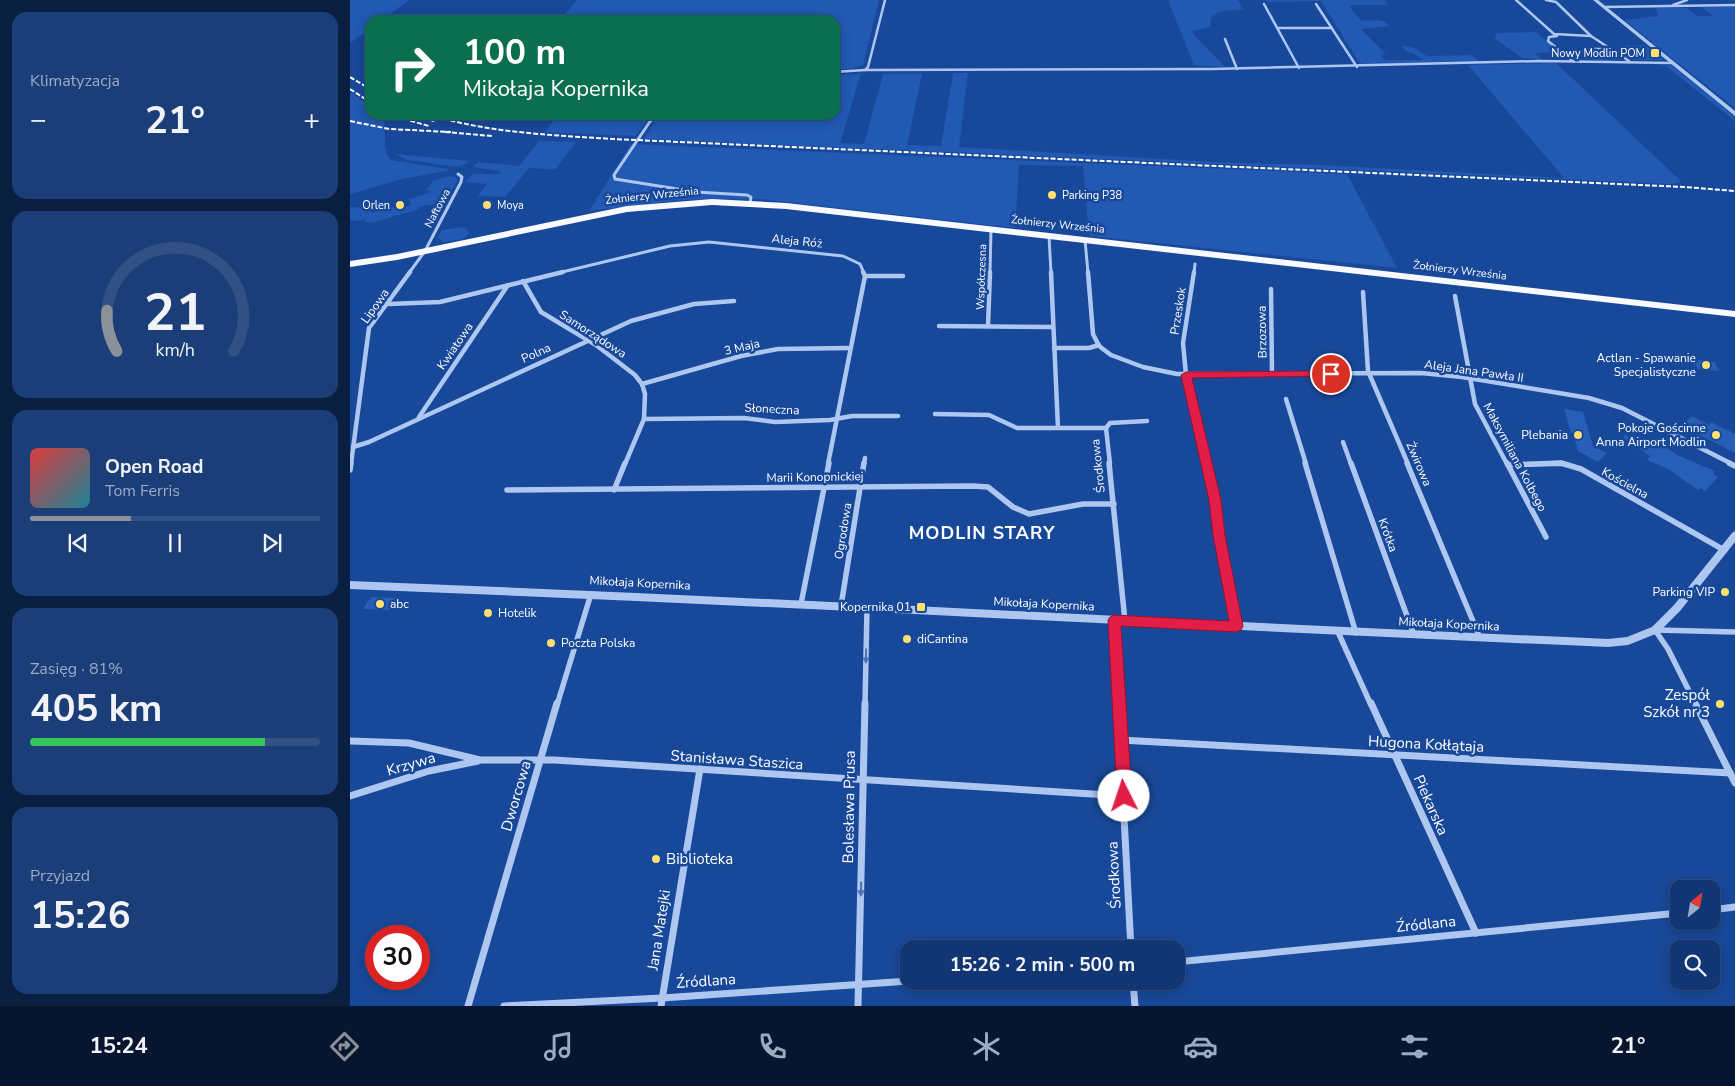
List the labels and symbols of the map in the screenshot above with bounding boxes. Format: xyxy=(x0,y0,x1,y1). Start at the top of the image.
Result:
place label: Nowy Modlin POM xyxy=(1551,46,1645,61)
marker: Nowy Modlin POM xyxy=(1649,47,1661,59)
street label: Żołnierzy Września xyxy=(605,183,700,208)
street label: Naftowa xyxy=(421,186,454,230)
place label: Parking P38 xyxy=(1062,188,1123,203)
marker: Parking P38 xyxy=(1046,189,1058,201)
place label: Orlen xyxy=(362,198,390,213)
place label: Moya xyxy=(497,198,524,213)
marker: Orlen xyxy=(394,199,406,211)
marker: Moya xyxy=(481,199,493,211)
street label: Żołnierzy Września xyxy=(1010,212,1106,237)
street label: Aleja Róż xyxy=(771,230,824,252)
street label: Współczesna xyxy=(973,244,990,310)
street label: Żołnierzy Września xyxy=(1412,257,1508,284)
street label: Lipowa xyxy=(357,285,393,327)
street label: Przeskok xyxy=(1166,285,1190,336)
street label: Brzozowa xyxy=(1254,305,1270,359)
street label: Samorządowa xyxy=(556,306,630,362)
street label: Kwiatowa xyxy=(433,319,477,373)
street label: 3 Maja xyxy=(723,335,761,359)
street label: Polna xyxy=(519,339,553,367)
place label: Actlan - Spawanie Specjalistyczne xyxy=(1597,350,1696,380)
pin xyxy=(1310,353,1352,395)
street label: Aleja Jana Pawła II xyxy=(1423,356,1525,386)
marker: Actlan - Spawanie Specjalistyczne xyxy=(1700,359,1712,371)
street label: Słoneczna xyxy=(744,400,800,418)
street label: Maksymiliana Kolbego xyxy=(1480,400,1551,514)
place label: Pokoje Gościnne Anna Airport Modlin xyxy=(1596,420,1706,450)
place label: Plebania xyxy=(1521,427,1568,443)
marker: Plebania xyxy=(1572,429,1584,441)
marker: Pokoje Gościnne Anna Airport Modlin xyxy=(1710,429,1722,441)
street label: Środkowa xyxy=(1087,438,1109,494)
street label: Żwirowa xyxy=(1402,439,1436,489)
street label: Kościelna xyxy=(1599,464,1651,502)
street label: Marii Konopnickiej xyxy=(766,468,864,486)
street label: Ogrodowa xyxy=(831,502,855,560)
street label: Krótka xyxy=(1375,516,1401,554)
district label: MODLIN STARY xyxy=(909,521,1055,545)
street label: Mikołaja Kopernika xyxy=(589,572,691,594)
place label: Parking VIP xyxy=(1652,584,1715,600)
marker: Parking VIP xyxy=(1719,586,1731,598)
street label: Mikołaja Kopernika xyxy=(993,593,1095,615)
place label: abc xyxy=(390,596,409,612)
marker: abc xyxy=(374,598,386,610)
place label: Kopernika 01 xyxy=(840,599,911,615)
marker: Kopernika 01 xyxy=(915,601,927,613)
place label: Hotelik xyxy=(498,605,538,621)
marker: Hotelik xyxy=(482,607,494,619)
street label: Mikołaja Kopernika xyxy=(1398,613,1500,635)
place label: diCantina xyxy=(917,631,968,647)
marker: diCantina xyxy=(901,633,913,645)
place label: Poczta Polska xyxy=(561,635,635,651)
marker: Poczta Polska xyxy=(545,637,557,649)
one-way arrow xyxy=(862,649,870,665)
place label: Zespół Szkół nr 3 xyxy=(1643,685,1711,722)
marker: Zespół Szkół nr 3 xyxy=(1714,698,1726,710)
street label: Hugona Kołłątaja xyxy=(1367,731,1485,757)
street label: Stanisława Staszica xyxy=(670,745,804,775)
street label: Krzywa xyxy=(384,747,438,781)
street label: Bolesława Prusa xyxy=(838,750,860,864)
street label: Dworcowa xyxy=(496,758,536,834)
position arrow xyxy=(1097,769,1149,821)
street label: Piekarska xyxy=(1409,772,1453,838)
street label: Środkowa xyxy=(1101,841,1126,909)
place label: Biblioteka xyxy=(666,849,733,869)
marker: Biblioteka xyxy=(650,853,662,865)
north arrow xyxy=(1670,880,1720,930)
one-way arrow xyxy=(857,881,865,897)
street label: Jana Matejki xyxy=(643,888,675,973)
street label: Źródlana xyxy=(1395,911,1457,937)
speed limit sign: 30 xyxy=(365,925,430,990)
street label: Źródlana xyxy=(675,969,737,993)

